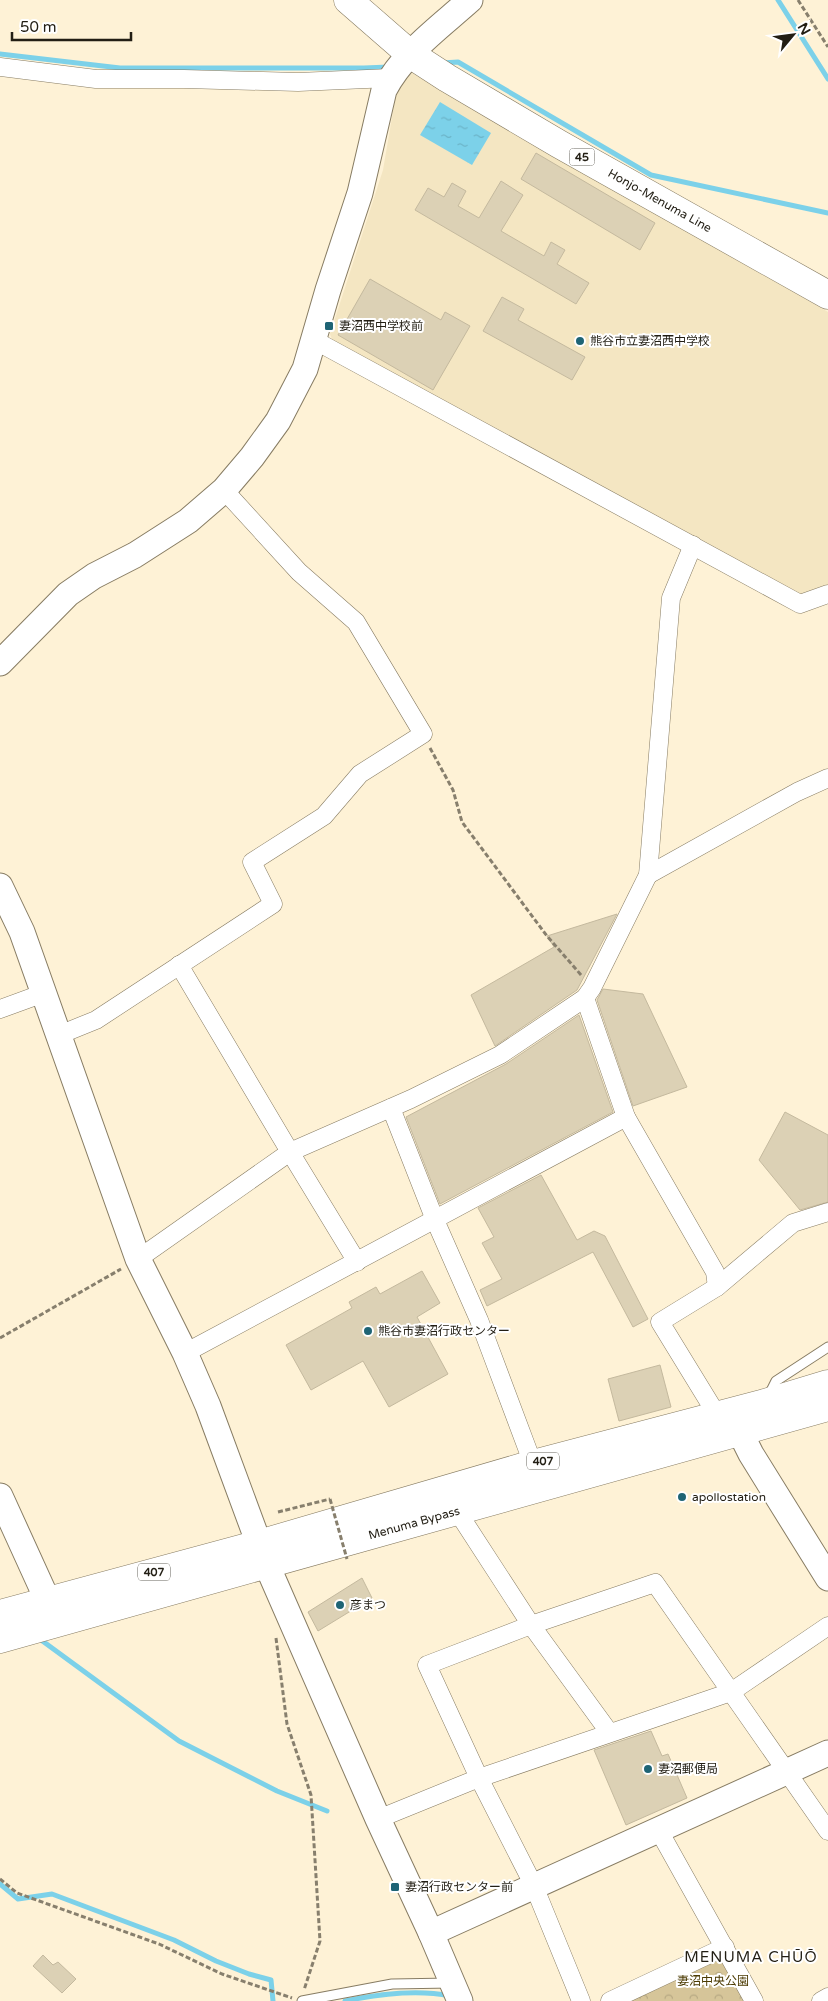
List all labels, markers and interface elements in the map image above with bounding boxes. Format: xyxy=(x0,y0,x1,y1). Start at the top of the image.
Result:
scale bar xyxy=(12,10,131,42)
north arrow xyxy=(768,10,818,60)
text: 50 m xyxy=(20,18,57,36)
text: N xyxy=(794,20,814,38)
road number: 45 xyxy=(570,148,594,166)
street label: Honjo-Menuma Line xyxy=(606,166,714,235)
place label: 妻沼西中学校前 xyxy=(339,319,423,333)
marker: 妻沼西中学校前 xyxy=(323,320,335,332)
place label: 熊谷市立妻沼西中学校 xyxy=(590,334,710,348)
marker: 熊谷市立妻沼西中学校 xyxy=(574,335,586,347)
place label: 熊谷市妻沼行政センター xyxy=(378,1324,510,1338)
marker: 熊谷市妻沼行政センター xyxy=(362,1325,374,1337)
road number: 407 xyxy=(527,1452,559,1470)
place label: apollostation xyxy=(692,1490,766,1504)
marker: apollostation xyxy=(676,1491,688,1503)
street label: Menuma Bypass xyxy=(367,1503,462,1542)
road number: 407 xyxy=(138,1564,170,1580)
place label: 彦まつ xyxy=(350,1598,386,1612)
marker: 彦まつ xyxy=(334,1599,346,1611)
place label: 妻沼郵便局 xyxy=(658,1762,718,1776)
marker: 妻沼郵便局 xyxy=(642,1763,654,1775)
place label: 妻沼行政センター前 xyxy=(405,1880,513,1894)
marker: 妻沼行政センター前 xyxy=(389,1881,401,1893)
district label: MENUMA CHŪŌ xyxy=(684,1948,818,1966)
park label: 妻沼中央公園 xyxy=(677,1974,749,1988)

